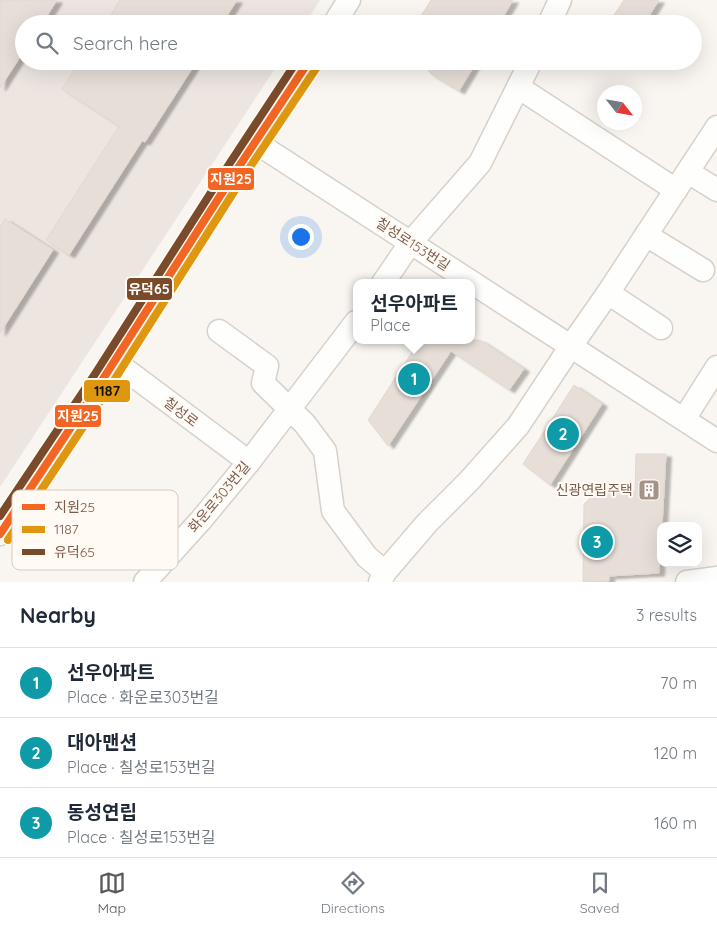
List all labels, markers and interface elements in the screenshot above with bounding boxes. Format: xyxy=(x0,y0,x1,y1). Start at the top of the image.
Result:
search box xyxy=(15,15,702,70)
icon: search xyxy=(33,29,61,57)
text: Search here xyxy=(73,31,178,55)
north arrow xyxy=(597,85,642,130)
line badge: 지원25 xyxy=(207,167,255,191)
text: 지원25 xyxy=(210,170,252,188)
street label: 칠성로153번길 xyxy=(373,213,453,275)
your location xyxy=(288,224,314,250)
line badge: 유덕65 xyxy=(126,277,173,301)
popup xyxy=(353,279,475,344)
text: 유덕65 xyxy=(128,280,170,298)
text: 선우아파트 xyxy=(370,291,458,315)
text: Place xyxy=(370,315,411,335)
pin: 1 xyxy=(398,360,430,398)
line badge: 1187 xyxy=(83,379,131,403)
text: 1187 xyxy=(94,382,120,400)
street label: 칠성로 xyxy=(160,393,202,431)
line badge: 지원25 xyxy=(54,404,102,428)
text: 지원25 xyxy=(57,407,99,425)
pin: 2 xyxy=(547,415,579,453)
street label: 화운로303번길 xyxy=(184,458,254,536)
building icon: 신광연립주택 xyxy=(637,478,661,502)
place label: 신광연립주택 xyxy=(556,481,633,499)
legend xyxy=(12,490,178,570)
text: 지원25 xyxy=(54,498,95,516)
text: 1187 xyxy=(54,520,79,538)
map controls xyxy=(657,522,702,567)
button: layers xyxy=(657,522,702,567)
pin: 3 xyxy=(581,523,613,561)
text: 유덕65 xyxy=(54,543,95,561)
text: Nearby xyxy=(20,602,96,628)
text: 3 results xyxy=(636,605,697,625)
text: 선우아파트 xyxy=(67,660,154,684)
text: 1 xyxy=(33,673,39,693)
text: 70 m xyxy=(660,673,697,693)
text: Place · 화운로303번길 xyxy=(67,687,219,707)
text: 대아맨션 xyxy=(67,730,137,754)
text: 2 xyxy=(31,743,41,763)
text: 120 m xyxy=(654,743,697,763)
text: Place · 칠성로153번길 xyxy=(67,757,216,777)
text: 동성연립 xyxy=(67,800,137,824)
text: 3 xyxy=(32,813,40,833)
text: 160 m xyxy=(654,813,697,833)
text: Place · 칠성로153번길 xyxy=(67,827,216,847)
tab: Map xyxy=(97,869,126,917)
tab: Directions xyxy=(321,869,385,917)
tab: Saved xyxy=(580,869,620,917)

